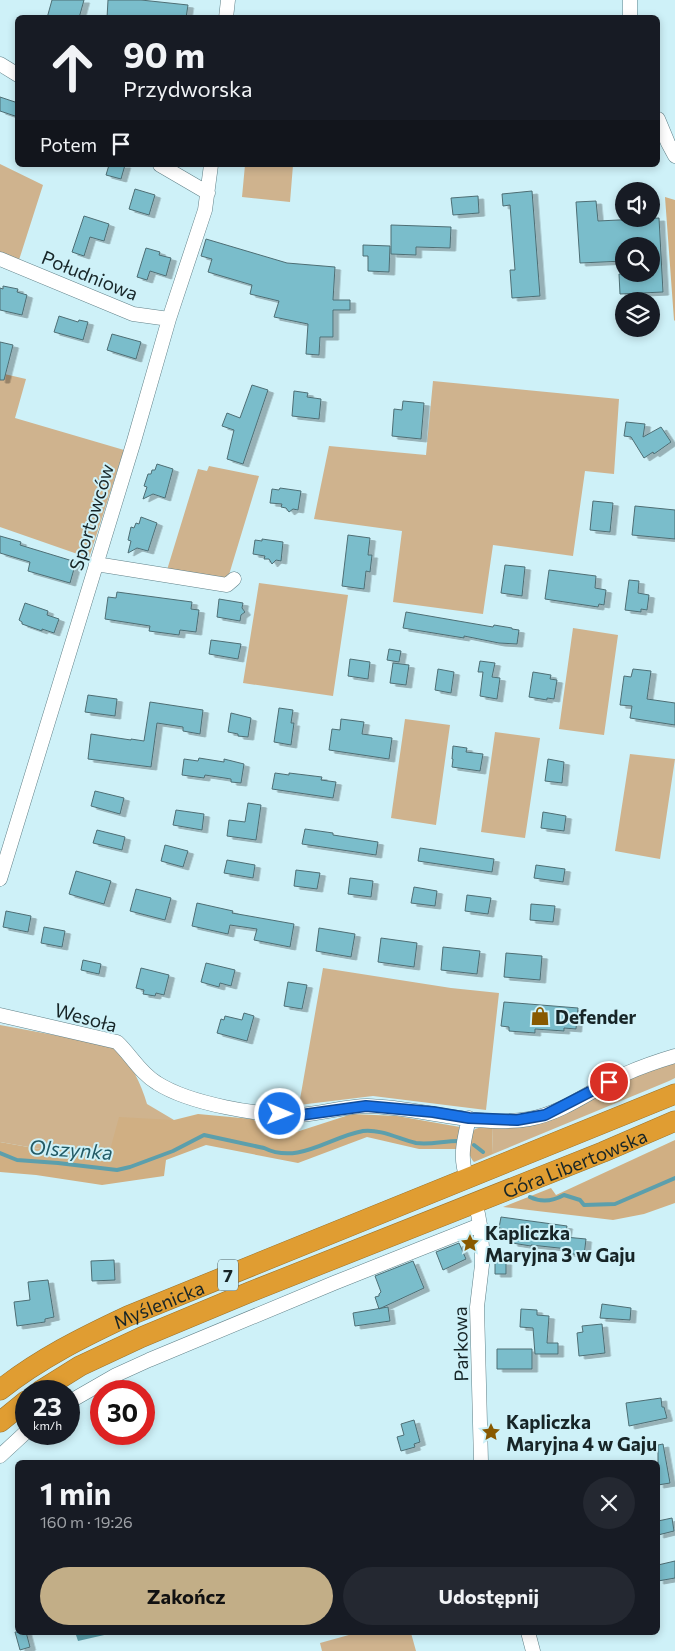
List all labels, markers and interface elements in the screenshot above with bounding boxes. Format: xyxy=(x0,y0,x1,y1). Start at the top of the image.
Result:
text: 90 m xyxy=(123,32,205,75)
icon: ahead xyxy=(40,35,105,100)
text: Przydworska xyxy=(123,75,253,102)
icon: arrive xyxy=(107,130,135,158)
text: Potem xyxy=(40,133,97,156)
map controls xyxy=(615,182,660,337)
button: sound xyxy=(615,182,660,227)
button: search xyxy=(615,237,660,282)
street label: Południowa xyxy=(38,245,142,305)
button: layers xyxy=(615,292,660,337)
street label: Sportowców xyxy=(64,461,118,573)
street label: Wesoła xyxy=(52,998,120,1036)
shop icon: Defender xyxy=(529,1005,551,1027)
place label: Defender xyxy=(555,1005,636,1028)
pin xyxy=(588,1061,630,1103)
icon: arrive xyxy=(595,1068,623,1096)
position arrow xyxy=(253,1087,305,1139)
street label: Góra Libertowska xyxy=(499,1123,650,1202)
water label: Olszynka xyxy=(29,1134,113,1164)
place label: Kapliczka Maryjna 3 w Gaju xyxy=(485,1221,635,1266)
place icon: Kapliczka Maryjna 3 w Gaju xyxy=(459,1232,481,1254)
road number: 7 xyxy=(218,1260,238,1290)
street label: Myślenicka xyxy=(109,1275,207,1333)
street label: Parkowa xyxy=(448,1306,472,1382)
speed limit sign: 30 xyxy=(90,1380,155,1445)
text: 23 xyxy=(33,1391,62,1421)
place label: Kapliczka Maryjna 4 w Gaju xyxy=(506,1410,657,1455)
text: km/h xyxy=(33,1418,62,1432)
place icon: Kapliczka Maryjna 4 w Gaju xyxy=(480,1421,502,1443)
text: 1 min xyxy=(40,1474,111,1511)
button: close xyxy=(583,1477,635,1529)
text: 160 m · 19:26 xyxy=(40,1512,133,1531)
button: Zakończ xyxy=(40,1567,333,1625)
button: Udostępnij xyxy=(343,1567,635,1625)

